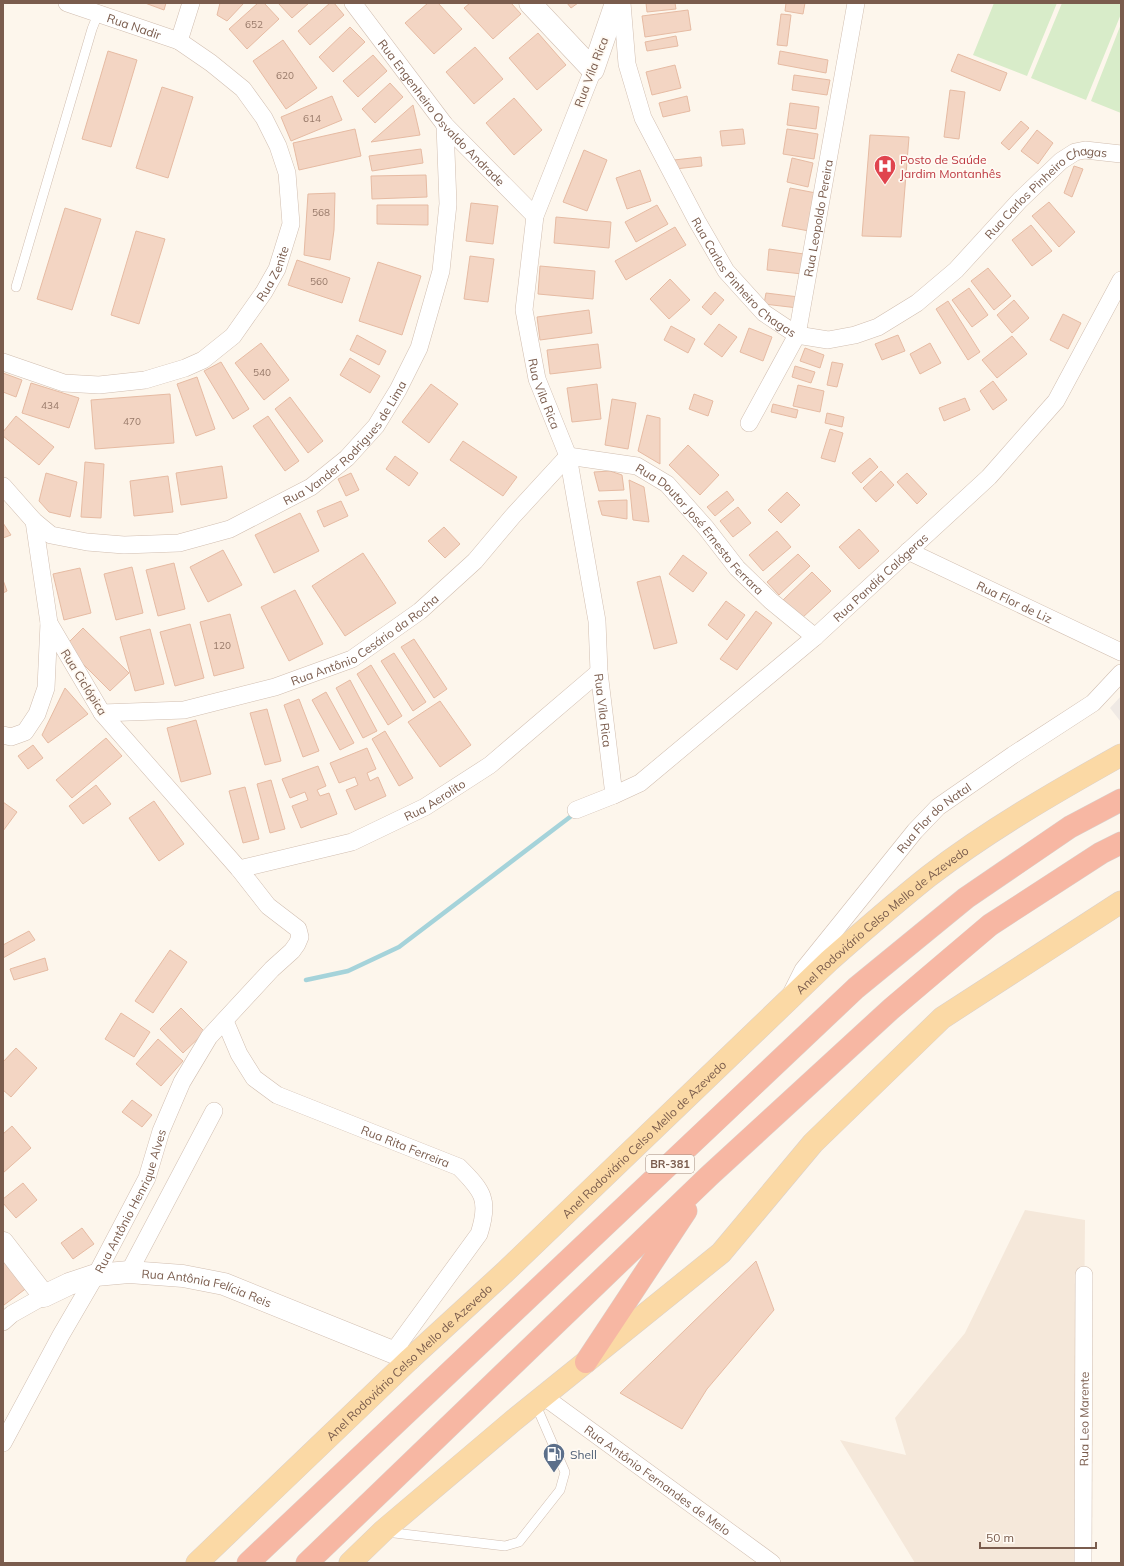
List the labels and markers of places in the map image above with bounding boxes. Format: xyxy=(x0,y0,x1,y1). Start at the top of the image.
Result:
place label: Posto de Saúde Jardim Montanhês xyxy=(900,152,1001,181)
hospital icon: Posto de Saúde Jardim Montanhês xyxy=(872,153,898,186)
fuel station icon: Shell xyxy=(541,1441,567,1474)
place label: Shell xyxy=(570,1447,597,1462)

